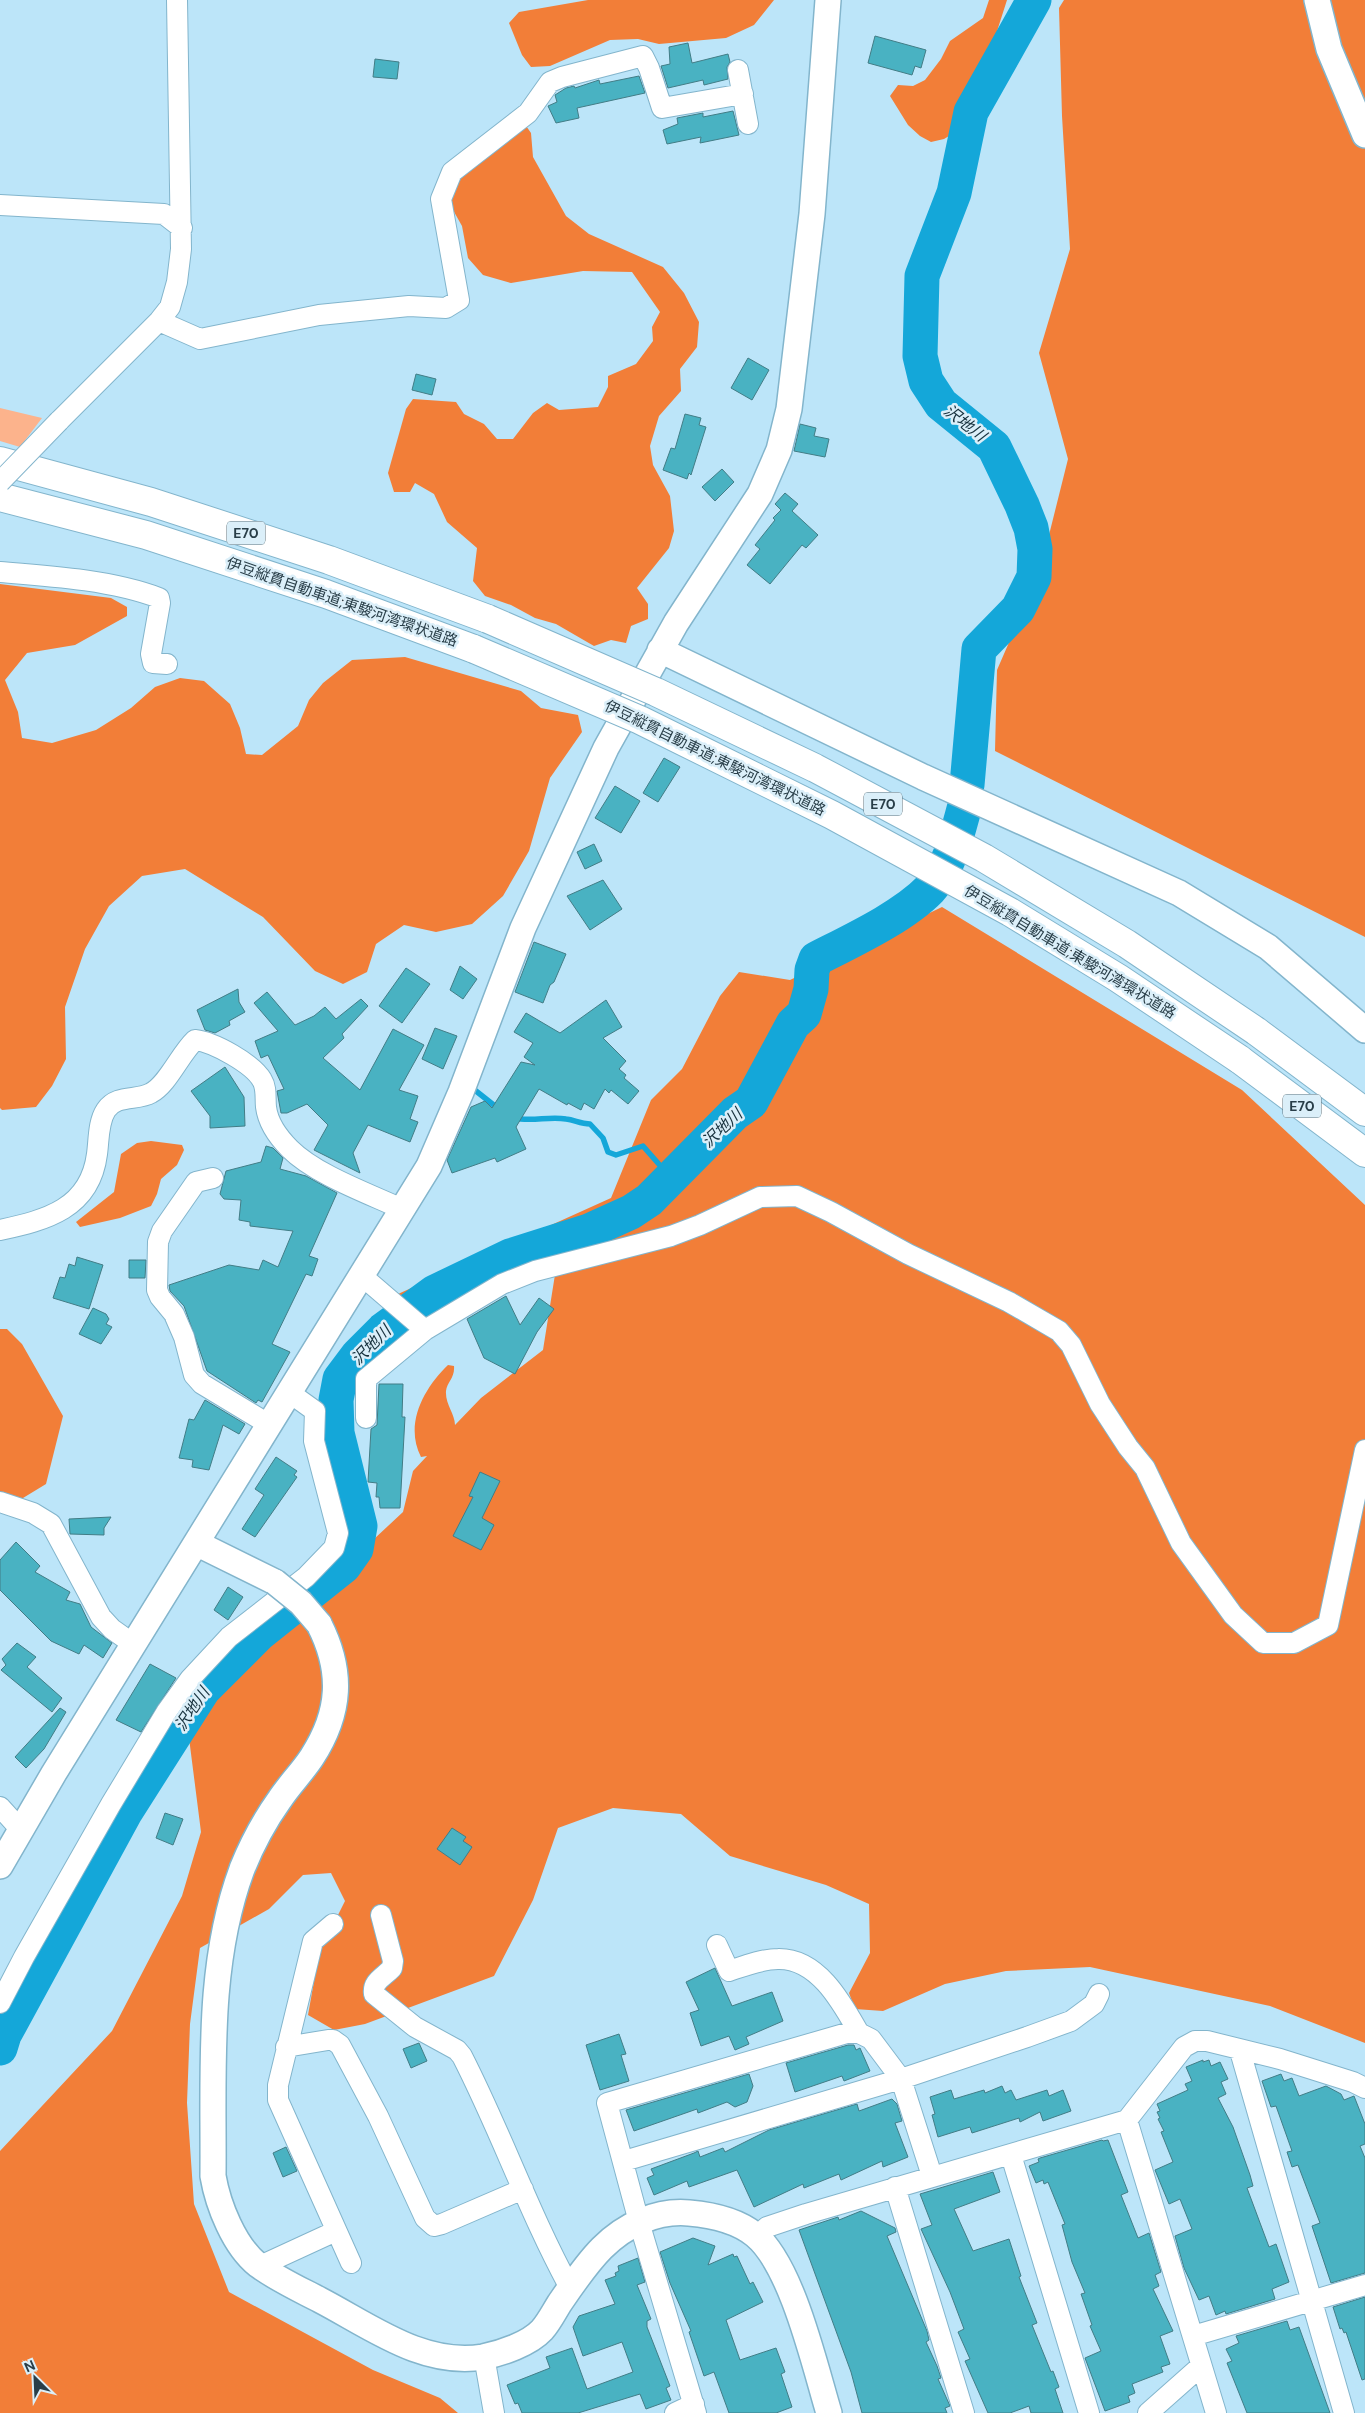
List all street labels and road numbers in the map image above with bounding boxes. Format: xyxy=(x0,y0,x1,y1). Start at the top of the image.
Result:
road number: E70 xyxy=(227,522,265,544)
street label: 伊豆縦貫自動車道;東駿河湾環状道路 xyxy=(224,553,460,651)
street label: 伊豆縦貫自動車道;東駿河湾環状道路 xyxy=(601,696,829,820)
road number: E70 xyxy=(864,792,902,816)
street label: 伊豆縦貫自動車道;東駿河湾環状道路 xyxy=(961,881,1179,1023)
road number: E70 xyxy=(1283,1094,1321,1118)

